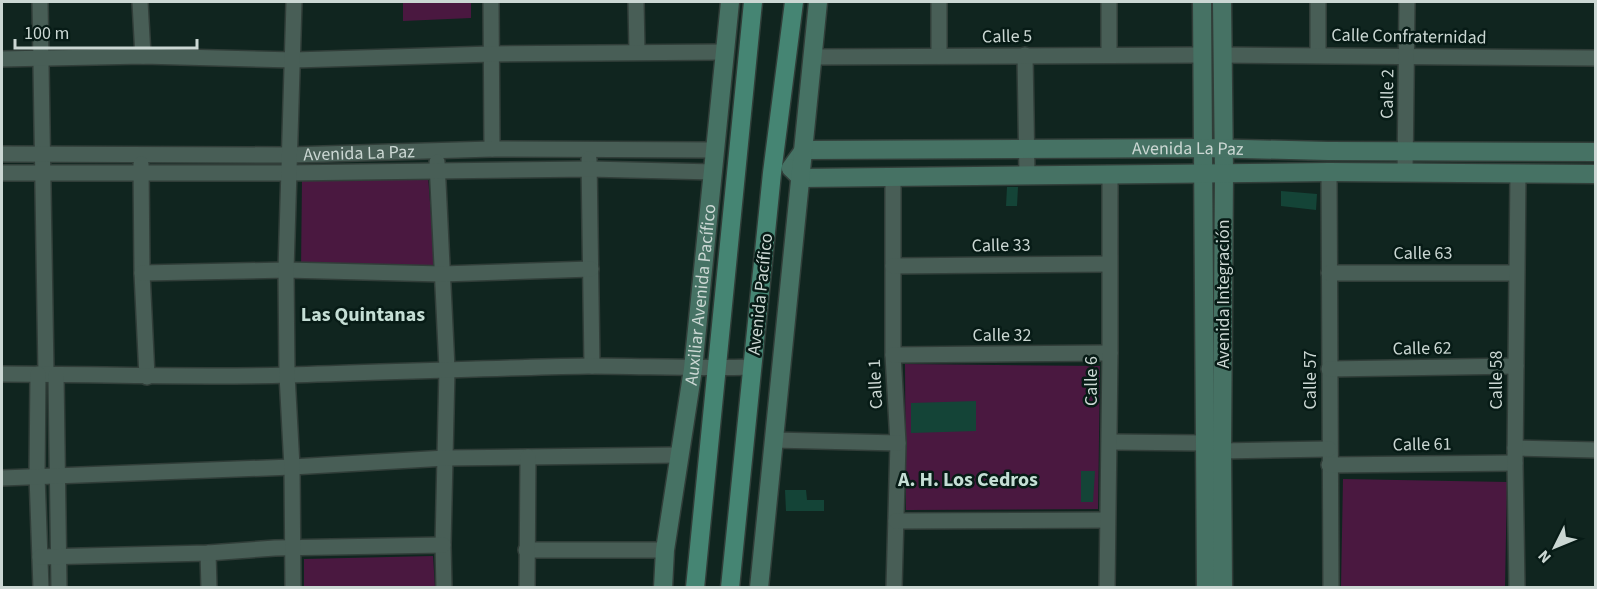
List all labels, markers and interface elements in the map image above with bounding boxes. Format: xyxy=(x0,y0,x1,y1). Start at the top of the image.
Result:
scale bar xyxy=(15,12,196,50)
text: 100 m xyxy=(24,21,69,46)
street label: Calle Confraternidad xyxy=(1331,23,1487,50)
street label: Calle 5 xyxy=(982,24,1032,49)
street label: Calle 2 xyxy=(1375,69,1400,119)
street label: Avenida La Paz xyxy=(1132,136,1244,162)
street label: Avenida La Paz xyxy=(303,139,415,168)
street label: Auxiliar Avenida Pacífico xyxy=(679,203,723,387)
street label: Avenida Integración xyxy=(1211,219,1236,369)
street label: Avenida Pacífico xyxy=(742,232,779,356)
street label: Calle 33 xyxy=(971,232,1031,259)
street label: Calle 63 xyxy=(1394,241,1453,266)
district label: Las Quintanas xyxy=(301,301,425,329)
street label: Calle 32 xyxy=(973,323,1032,348)
street label: Calle 62 xyxy=(1392,335,1452,362)
street label: Calle 57 xyxy=(1298,350,1323,409)
street label: Calle 58 xyxy=(1484,350,1509,409)
street label: Calle 6 xyxy=(1079,356,1104,406)
street label: Calle 1 xyxy=(862,358,889,410)
street label: Calle 61 xyxy=(1392,431,1452,458)
district label: A. H. Los Cedros xyxy=(897,466,1038,494)
north arrow xyxy=(1525,517,1585,577)
text: N xyxy=(1533,545,1556,568)

